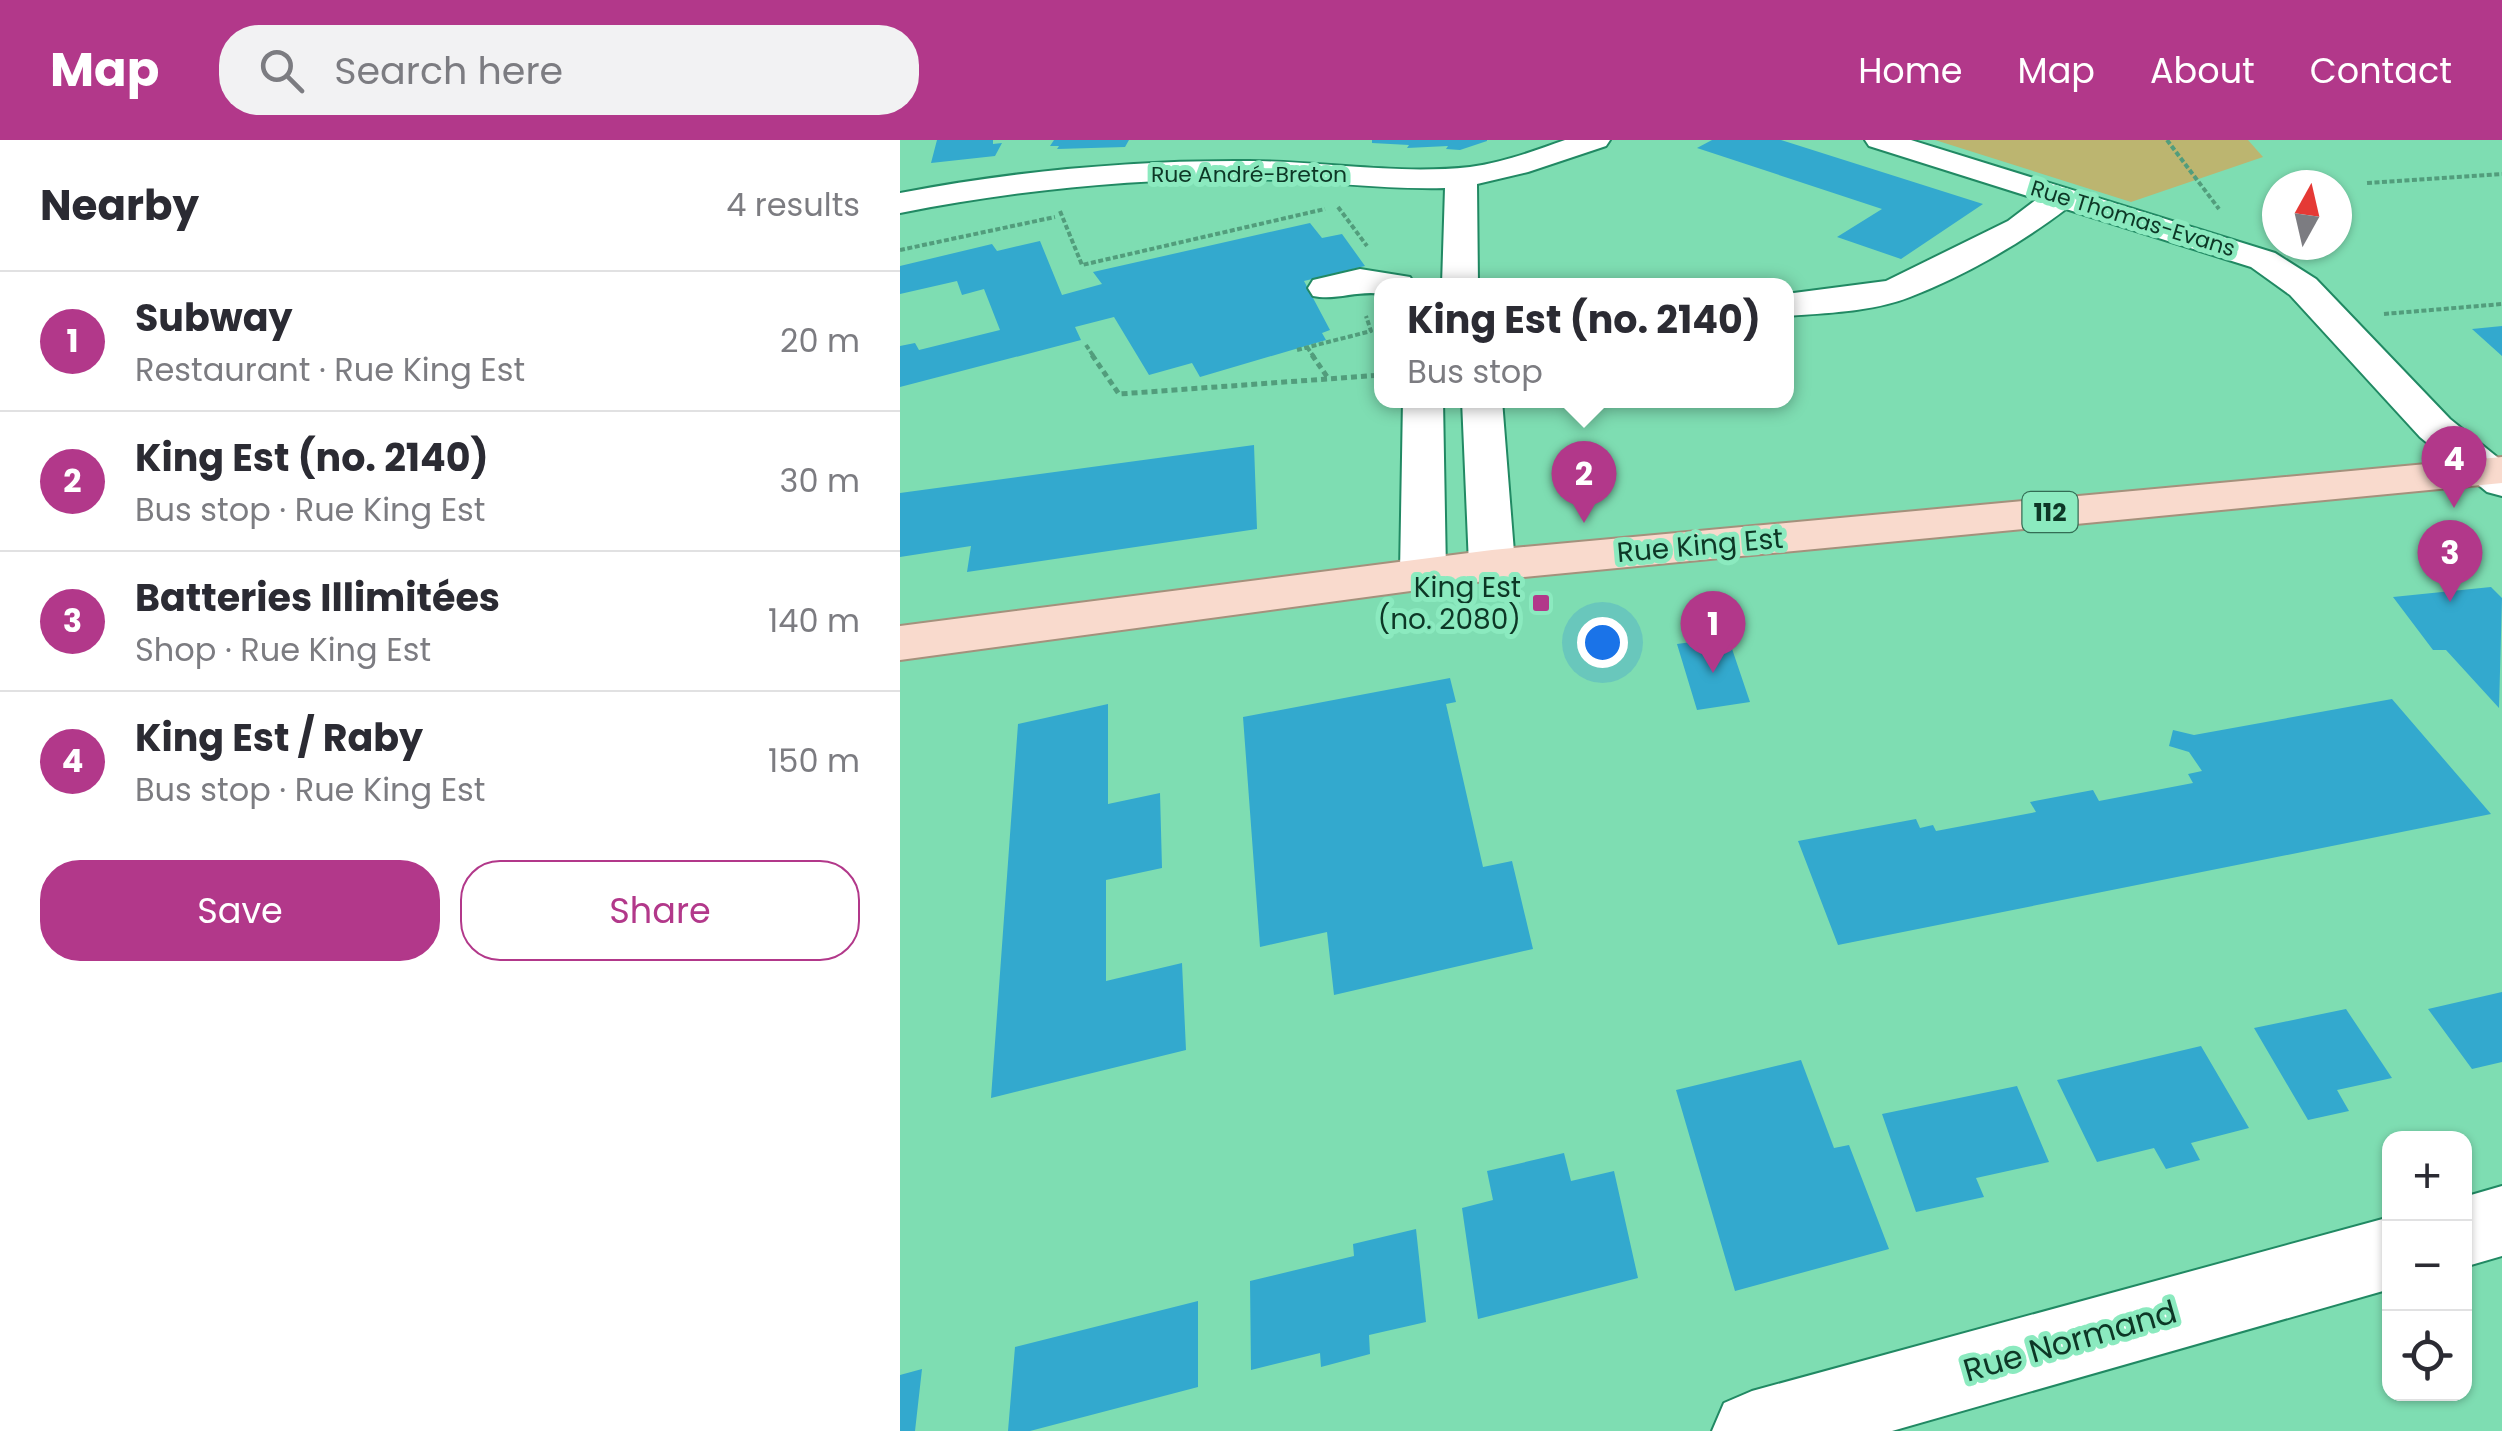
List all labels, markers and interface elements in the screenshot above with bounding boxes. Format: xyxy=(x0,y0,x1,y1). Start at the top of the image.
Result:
search box xyxy=(219,25,919,115)
text: Map xyxy=(50,36,159,103)
icon: search xyxy=(254,43,309,98)
text: Search here xyxy=(334,44,563,97)
text: Home xyxy=(1858,46,1963,95)
text: Map xyxy=(2018,46,2095,95)
text: About xyxy=(2150,46,2255,95)
text: Contact xyxy=(2310,46,2452,95)
street label: Rue André-Breton xyxy=(1151,159,1347,190)
north arrow xyxy=(2262,170,2352,260)
street label: Rue Thomas-Evans xyxy=(2027,173,2239,264)
text: Nearby xyxy=(40,176,199,235)
text: 4 results xyxy=(726,182,860,227)
popup xyxy=(1374,278,1794,408)
text: Subway xyxy=(135,291,293,344)
text: King Est (no. 2140) xyxy=(1407,293,1761,346)
text: 1 xyxy=(66,318,79,363)
text: 20 m xyxy=(780,318,860,363)
text: Restaurant · Rue King Est xyxy=(135,347,525,392)
text: Bus stop xyxy=(1407,349,1543,394)
pin: 4 xyxy=(2422,426,2486,508)
text: King Est (no. 2140) xyxy=(135,431,489,484)
pin: 2 xyxy=(1552,440,1616,523)
text: 2 xyxy=(63,458,82,503)
text: 30 m xyxy=(780,458,860,503)
text: Bus stop · Rue King Est xyxy=(135,487,485,532)
road number: 112 xyxy=(2022,492,2078,532)
street label: Rue King Est xyxy=(1615,519,1785,572)
pin: 3 xyxy=(2418,520,2482,602)
place label: King Est (no. 2080) xyxy=(1377,568,1521,639)
text: Batteries Illimitées xyxy=(135,571,500,624)
pin: 1 xyxy=(1680,590,1746,673)
marker: King Est (no. 2080) xyxy=(1530,592,1552,614)
text: 3 xyxy=(63,598,82,643)
text: 140 m xyxy=(768,598,860,643)
your location xyxy=(1577,617,1628,668)
text: Shop · Rue King Est xyxy=(135,627,431,672)
text: King Est / Raby xyxy=(135,711,423,764)
text: 4 xyxy=(62,738,83,783)
text: 150 m xyxy=(768,738,860,783)
text: Bus stop · Rue King Est xyxy=(135,767,485,812)
button: Save xyxy=(40,860,440,961)
button: Share xyxy=(460,860,860,961)
map controls xyxy=(2382,1131,2472,1401)
button: + xyxy=(2382,1131,2472,1221)
button: − xyxy=(2382,1221,2472,1311)
street label: Rue Normand xyxy=(1958,1289,2182,1392)
button: locate xyxy=(2382,1311,2472,1401)

